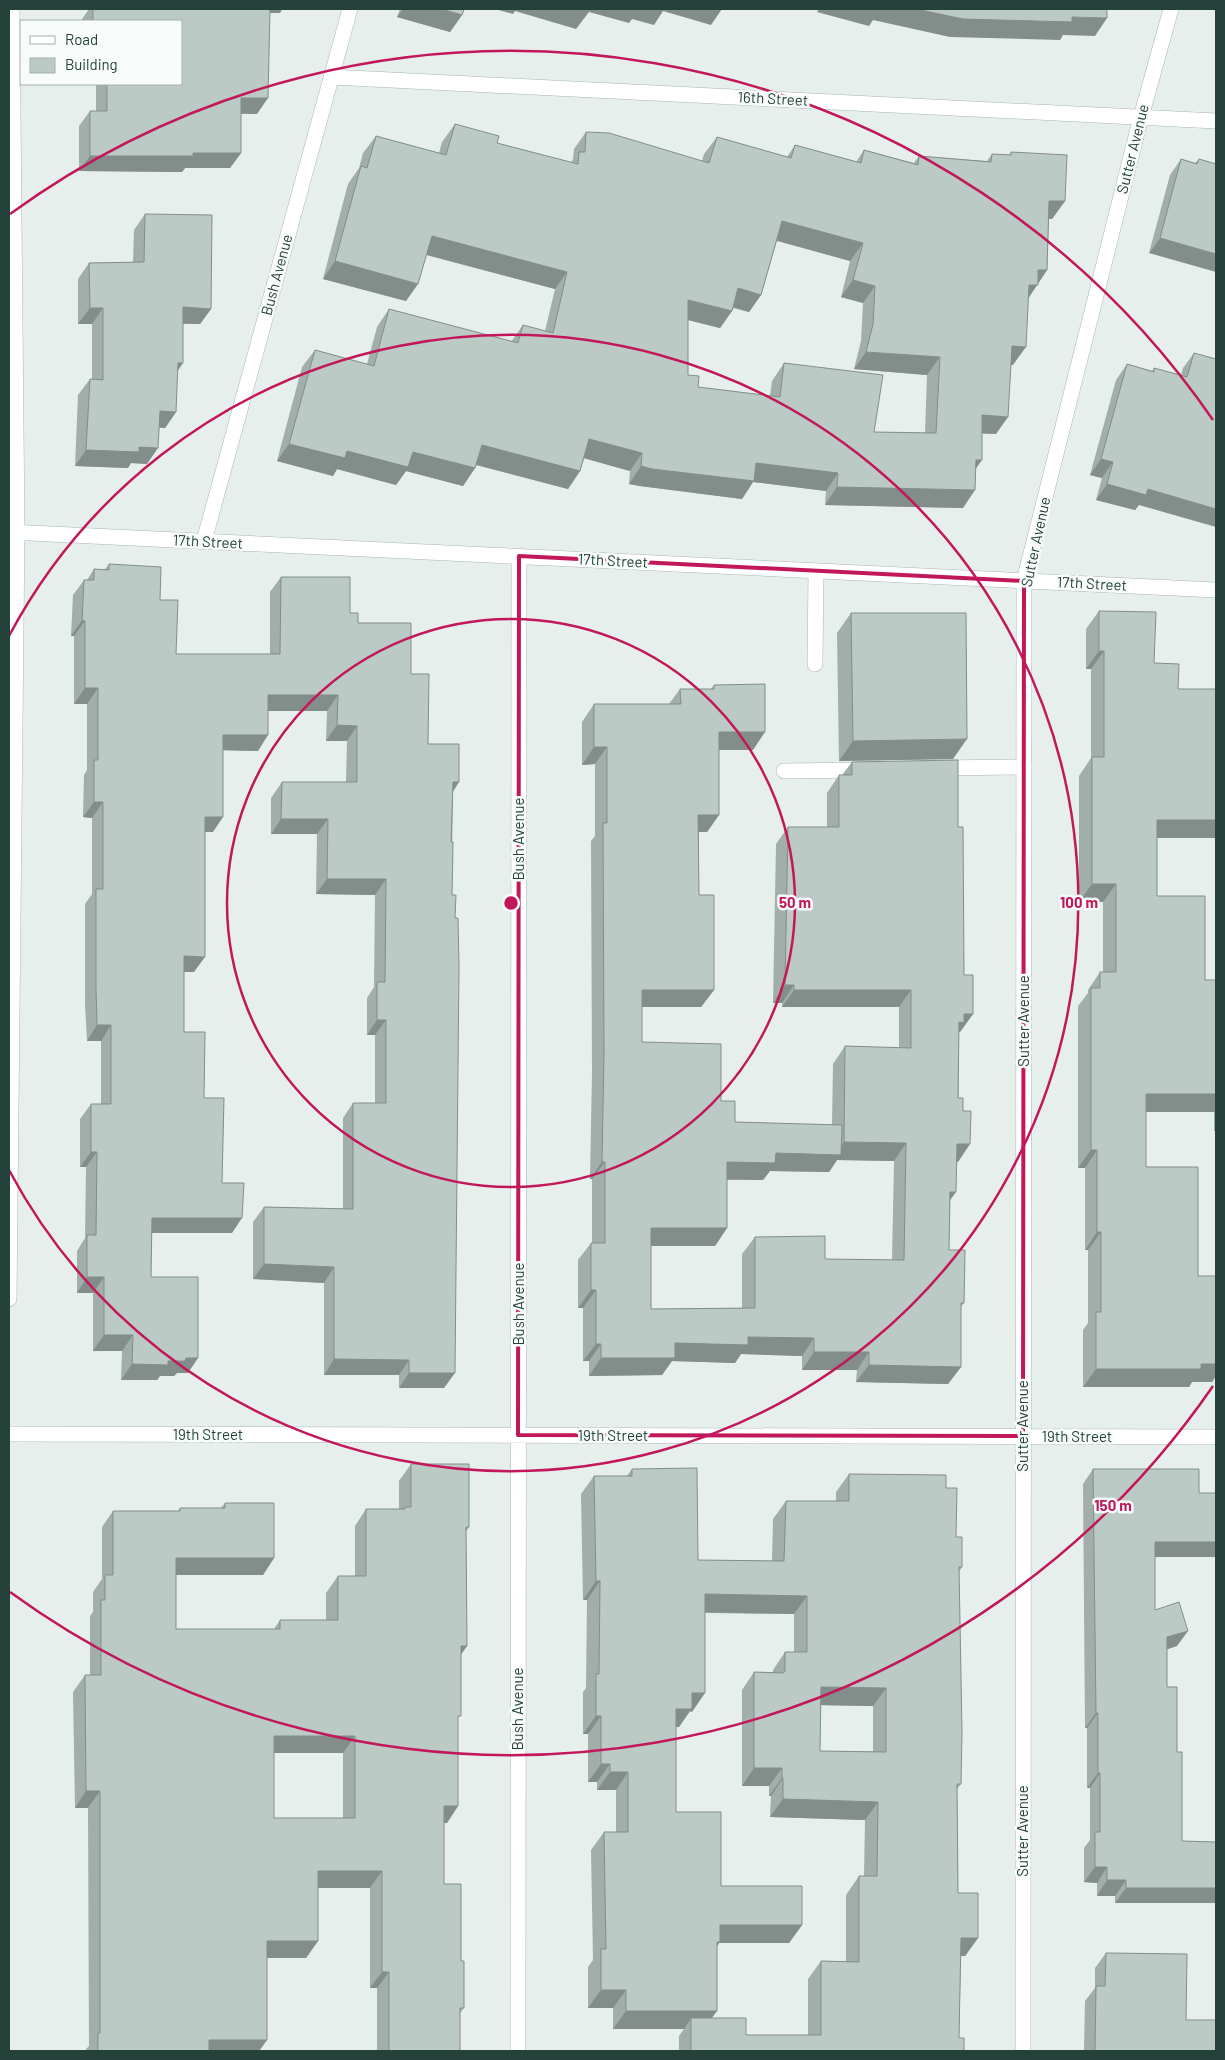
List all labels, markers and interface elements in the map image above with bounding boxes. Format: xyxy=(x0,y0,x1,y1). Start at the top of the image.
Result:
legend xyxy=(20,20,182,85)
text: Road xyxy=(65,30,98,48)
text: Building xyxy=(65,55,118,73)
street label: 16th Street xyxy=(737,87,809,109)
street label: Sutter Avenue xyxy=(1112,102,1152,195)
street label: Bush Avenue xyxy=(257,232,295,317)
street label: Sutter Avenue xyxy=(1017,495,1053,588)
street label: 17th Street xyxy=(173,530,243,552)
street label: 17th Street xyxy=(578,549,648,571)
street label: 17th Street xyxy=(1057,572,1127,594)
street label: Bush Avenue xyxy=(509,797,527,881)
text: 50 m xyxy=(779,893,811,911)
text: 100 m xyxy=(1060,893,1098,911)
centre of rings xyxy=(502,894,520,912)
street label: Sutter Avenue xyxy=(1014,975,1032,1067)
street label: Bush Avenue xyxy=(509,1262,527,1346)
street label: Sutter Avenue xyxy=(1013,1380,1031,1472)
street label: 19th Street xyxy=(173,1425,243,1443)
street label: 19th Street xyxy=(578,1426,648,1444)
street label: 19th Street xyxy=(1042,1427,1112,1445)
text: 150 m xyxy=(1094,1496,1132,1514)
street label: Bush Avenue xyxy=(508,1667,526,1751)
street label: Sutter Avenue xyxy=(1013,1785,1031,1877)

